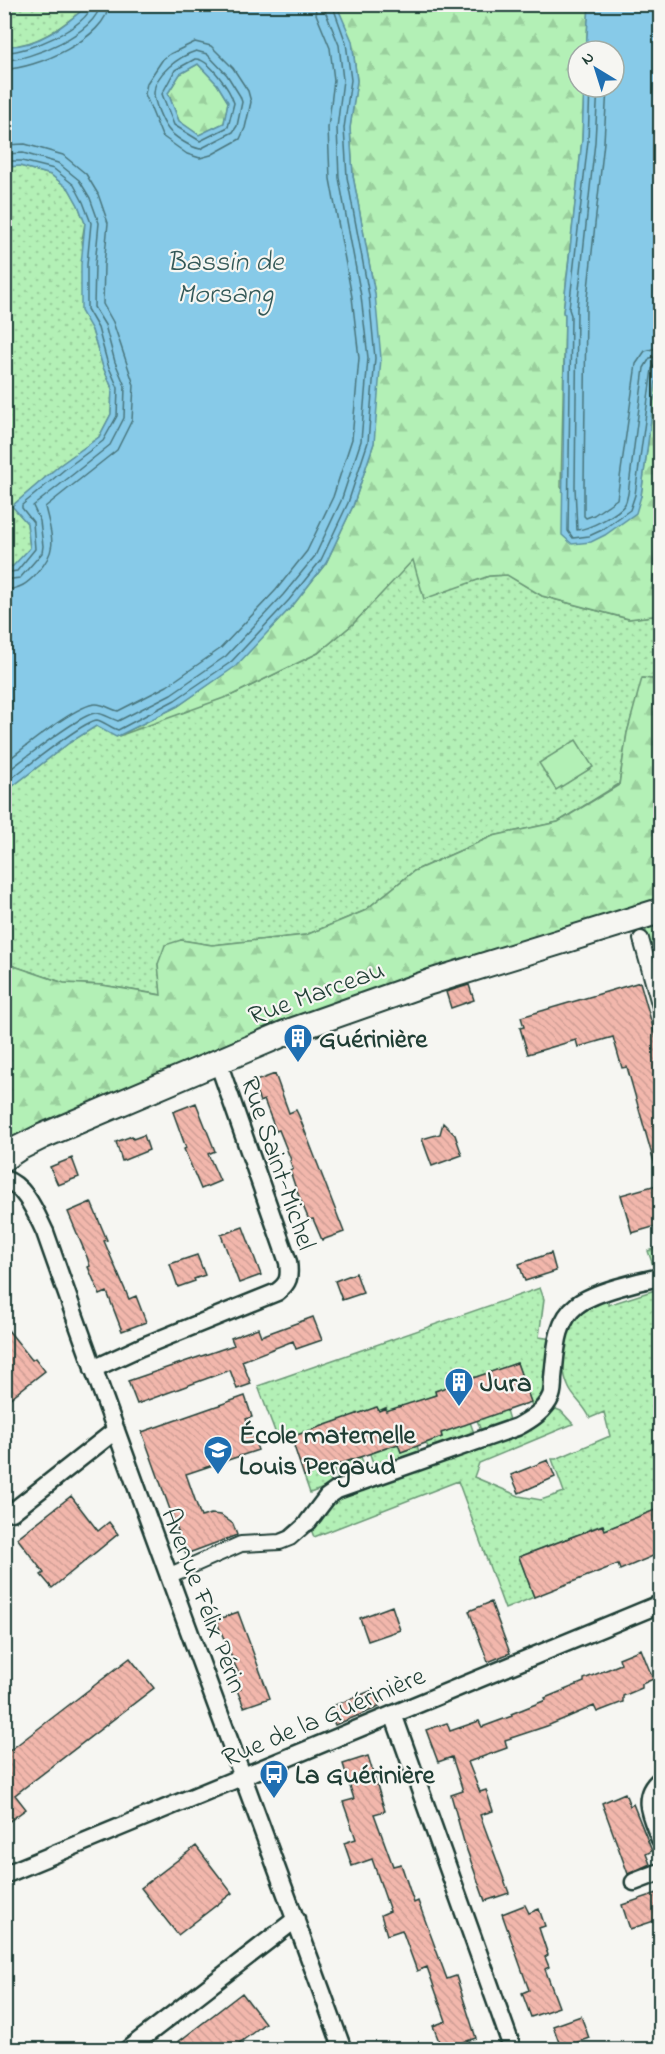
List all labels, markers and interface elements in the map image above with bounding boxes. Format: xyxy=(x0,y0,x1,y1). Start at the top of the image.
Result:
north arrow xyxy=(566,39,626,99)
text: N xyxy=(576,46,600,72)
water label: Bassin de Morsang xyxy=(167,243,285,316)
street label: Rue Marceau xyxy=(243,952,390,1037)
place label: Guérinière xyxy=(319,1021,428,1060)
building icon: Guérinière xyxy=(282,1022,314,1064)
street label: Rue Saint-Michel xyxy=(229,1072,325,1256)
place label: Jura xyxy=(480,1365,532,1404)
building icon: Jura xyxy=(443,1366,475,1408)
place label: École maternelle Louis Pergaud xyxy=(239,1417,417,1488)
school or university icon: École maternelle Louis Pergaud xyxy=(202,1434,234,1476)
street label: Avenue Félix Périn xyxy=(149,1503,256,1699)
street label: Rue de la Guérinière xyxy=(216,1658,432,1779)
place label: La Guérinière xyxy=(295,1757,436,1796)
bus stop icon: La Guérinière xyxy=(258,1758,290,1800)

